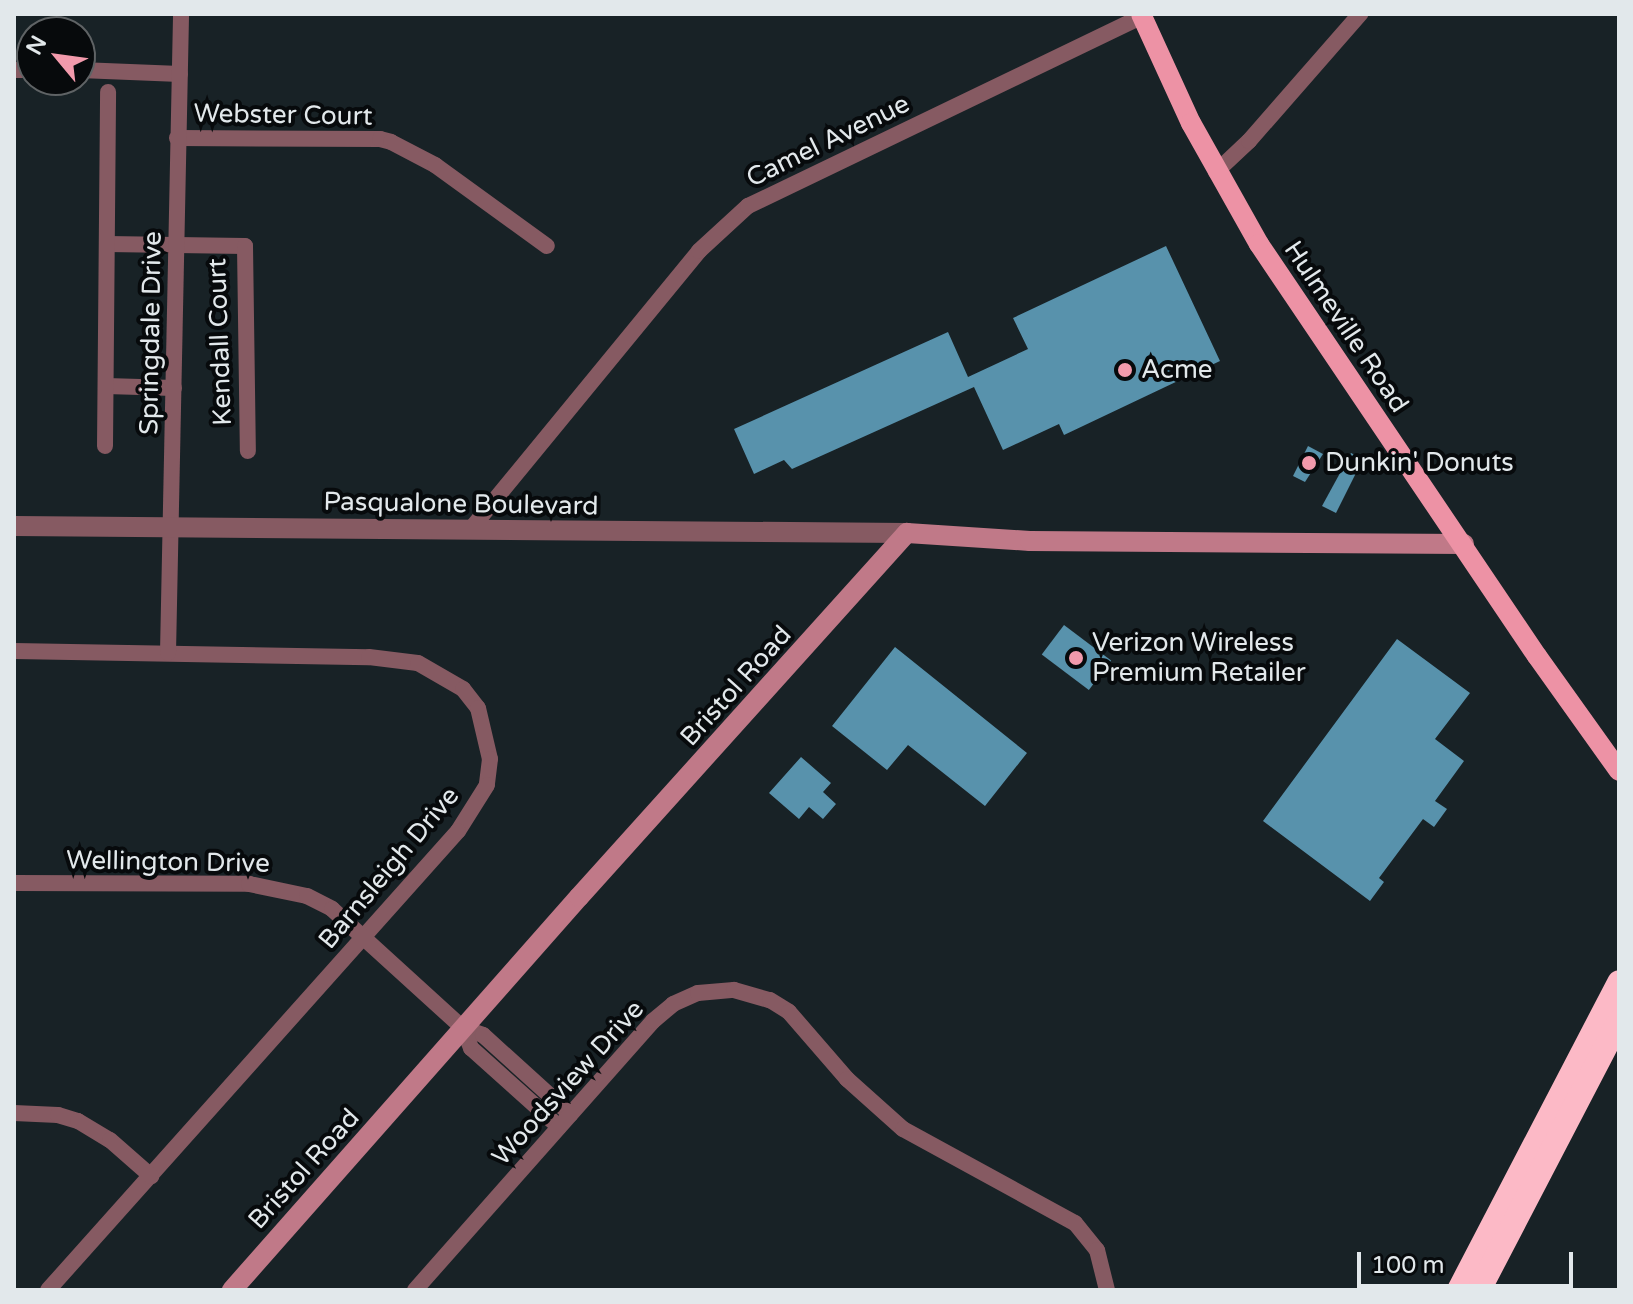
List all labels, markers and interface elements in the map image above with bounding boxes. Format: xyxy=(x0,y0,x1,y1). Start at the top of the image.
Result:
north arrow xyxy=(16,16,96,96)
text: N xyxy=(21,31,52,59)
street label: Camel Avenue xyxy=(741,88,915,194)
street label: Webster Court xyxy=(193,98,373,132)
street label: Springdale Drive xyxy=(134,231,168,435)
street label: Hulmeville Road xyxy=(1277,235,1415,419)
street label: Kendall Court xyxy=(201,258,239,426)
place label: Acme xyxy=(1141,354,1213,386)
marker: Acme xyxy=(1116,361,1134,379)
place label: Dunkin' Donuts xyxy=(1325,447,1514,479)
marker: Dunkin' Donuts xyxy=(1300,454,1318,472)
street label: Pasqualone Boulevard xyxy=(323,486,599,522)
street label: Bristol Road xyxy=(674,620,798,752)
place label: Verizon Wireless Premium Retailer xyxy=(1092,627,1306,688)
marker: Verizon Wireless Premium Retailer xyxy=(1067,649,1085,667)
street label: Barnsleigh Drive xyxy=(312,781,466,955)
street label: Wellington Drive xyxy=(66,845,270,879)
street label: Woodsview Drive xyxy=(486,994,650,1172)
street label: Bristol Road xyxy=(242,1103,366,1235)
scale bar xyxy=(1361,1236,1577,1286)
text: 100 m xyxy=(1371,1251,1445,1280)

